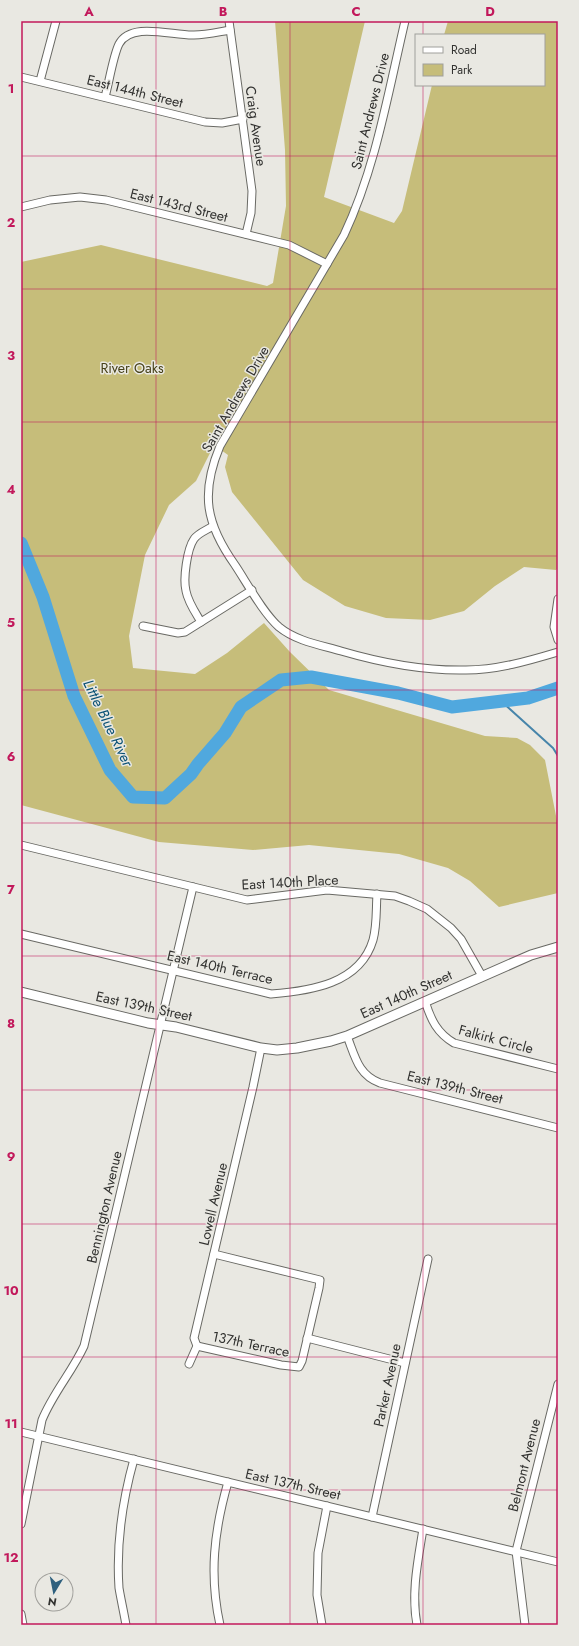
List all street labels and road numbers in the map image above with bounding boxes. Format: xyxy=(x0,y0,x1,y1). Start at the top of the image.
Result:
street label: Saint Andrews Drive xyxy=(346,51,394,171)
street label: East 144th Street xyxy=(85,69,186,113)
street label: Craig Avenue xyxy=(240,85,272,167)
street label: East 143rd Street xyxy=(128,183,231,227)
street label: Saint Andrews Drive xyxy=(196,342,274,456)
street label: East 140th Place xyxy=(241,869,339,895)
street label: East 140th Terrace xyxy=(165,945,275,989)
street label: East 140th Street xyxy=(357,965,456,1023)
street label: East 139th Street xyxy=(94,986,195,1026)
street label: Falkirk Circle xyxy=(456,1019,536,1059)
street label: East 139th Street xyxy=(405,1065,506,1109)
street label: Bennington Avenue xyxy=(81,1149,127,1265)
street label: Lowell Avenue xyxy=(194,1161,232,1247)
street label: 137th Terrace xyxy=(210,1326,292,1362)
street label: Parker Avenue xyxy=(368,1342,406,1428)
street label: Belmont Avenue xyxy=(503,1416,545,1514)
street label: East 137th Street xyxy=(243,1463,343,1505)

